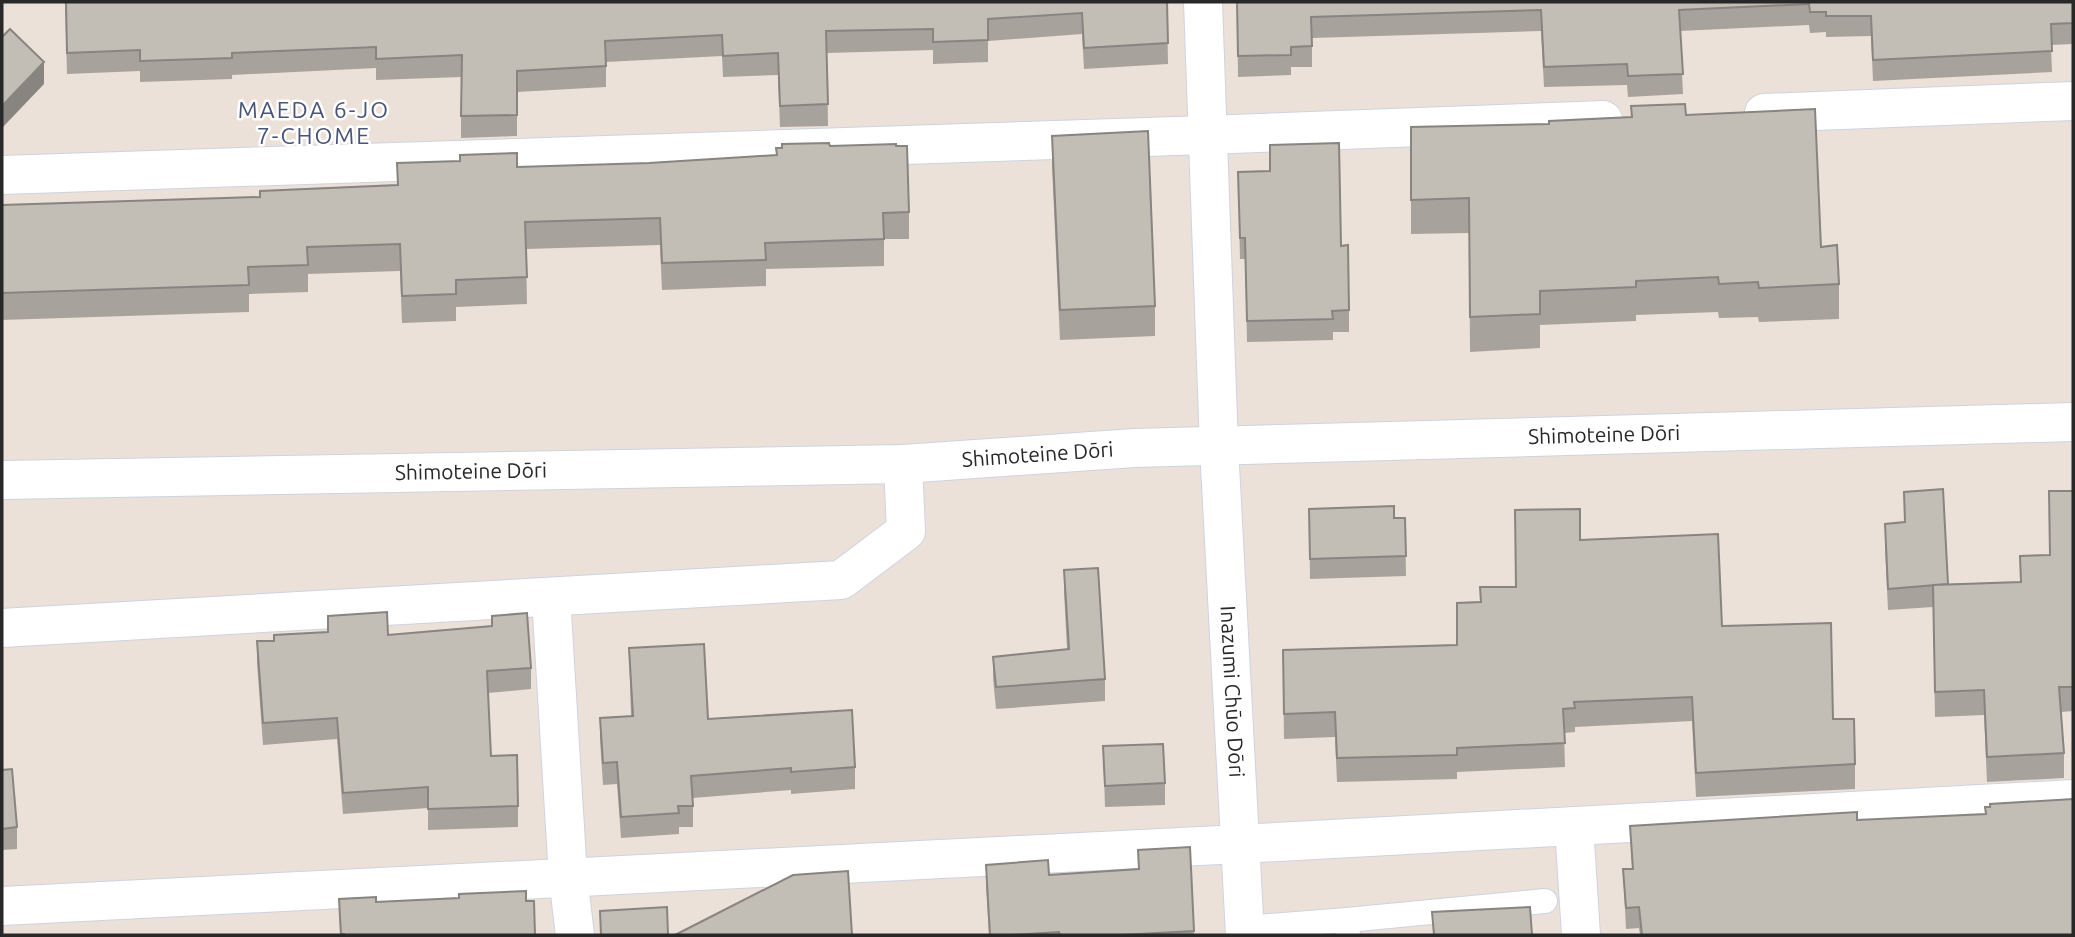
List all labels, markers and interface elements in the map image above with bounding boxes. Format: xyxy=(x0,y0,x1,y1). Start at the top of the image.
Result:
district label: MAEDA 6-JO 7-CHOME xyxy=(238,97,390,148)
street label: Shimoteine Dōri xyxy=(1528,420,1680,448)
street label: Shimoteine Dōri xyxy=(961,436,1114,471)
street label: Shimoteine Dōri xyxy=(395,457,547,484)
street label: Inazumi Chūo Dōri xyxy=(1216,605,1250,778)

